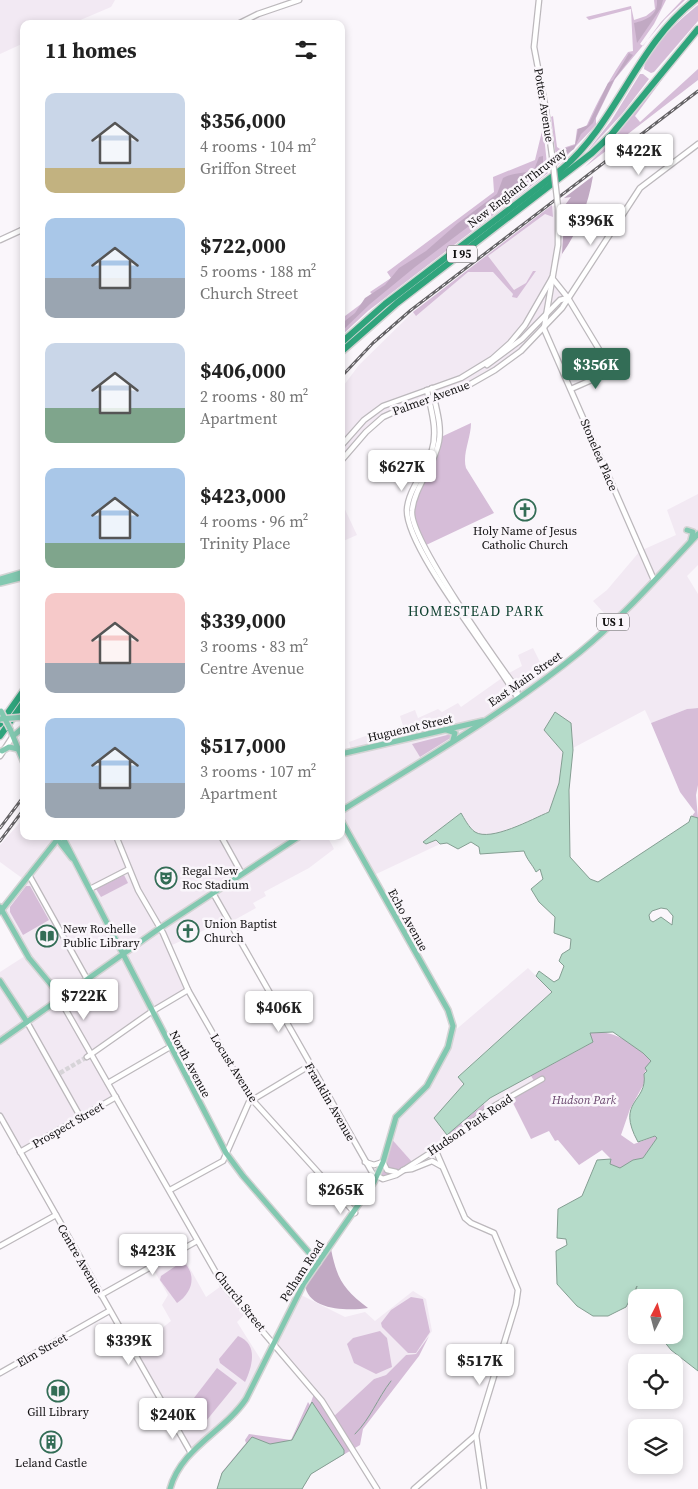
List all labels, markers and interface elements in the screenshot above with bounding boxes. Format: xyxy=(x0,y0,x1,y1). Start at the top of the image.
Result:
text: 11 homes xyxy=(45,36,137,65)
icon: filters xyxy=(292,36,320,64)
street label: Potter Avenue xyxy=(530,67,558,143)
text: $356,000 xyxy=(200,106,286,135)
icon: home xyxy=(85,113,145,173)
pin: $422K xyxy=(604,134,674,176)
text: 4 rooms · 104 m² xyxy=(200,135,316,157)
text: $422K xyxy=(616,139,662,161)
street label: New England Thruway xyxy=(464,144,570,231)
text: Griffon Street xyxy=(200,157,296,179)
pin: $396K xyxy=(556,204,626,246)
text: $396K xyxy=(568,209,614,231)
text: $722,000 xyxy=(200,231,286,260)
icon: home xyxy=(85,238,145,298)
road number: I 95 xyxy=(447,245,477,262)
text: 5 rooms · 188 m² xyxy=(200,260,316,282)
text: Church Street xyxy=(200,282,298,304)
pin: $356K xyxy=(561,348,631,390)
text: $356K xyxy=(573,353,619,375)
text: $406,000 xyxy=(200,356,286,385)
icon: home xyxy=(85,363,145,423)
street label: Palmer Avenue xyxy=(390,377,472,419)
text: 2 rooms · 80 m² xyxy=(200,385,308,407)
text: Apartment xyxy=(200,407,277,429)
street label: Stonelea Place xyxy=(577,416,621,494)
pin: $627K xyxy=(367,450,437,492)
text: $627K xyxy=(379,455,425,477)
text: $423,000 xyxy=(200,481,286,510)
icon: home xyxy=(85,488,145,548)
church icon: Holy Name of Jesus Catholic Church xyxy=(513,498,537,522)
text: 4 rooms · 96 m² xyxy=(200,510,308,532)
place label: Holy Name of Jesus Catholic Church xyxy=(473,523,577,553)
text: Trinity Place xyxy=(200,532,290,554)
district label: HOMESTEAD PARK xyxy=(408,601,544,621)
text: $339,000 xyxy=(200,606,286,635)
icon: home xyxy=(85,613,145,673)
road number: US 1 xyxy=(597,614,629,630)
text: 3 rooms · 83 m² xyxy=(200,635,308,657)
street label: East Main Street xyxy=(485,648,565,710)
text: Centre Avenue xyxy=(200,657,304,679)
street label: Huguenot Street xyxy=(366,710,454,746)
text: $517,000 xyxy=(200,731,286,760)
icon: home xyxy=(85,738,145,798)
text: 3 rooms · 107 m² xyxy=(200,760,316,782)
text: Apartment xyxy=(200,782,277,804)
place label: Regal New Roc Stadium xyxy=(182,863,249,893)
theatre icon: Regal New Roc Stadium xyxy=(154,866,178,890)
street label: Echo Avenue xyxy=(384,886,432,954)
place label: Union Baptist Church xyxy=(204,916,277,946)
church icon: Union Baptist Church xyxy=(176,919,200,943)
place label: New Rochelle Public Library xyxy=(63,921,141,951)
library icon: New Rochelle Public Library xyxy=(35,924,59,948)
pin: $722K xyxy=(49,978,119,1021)
text: $722K xyxy=(61,984,107,1006)
pin: $406K xyxy=(244,990,314,1033)
text: $406K xyxy=(256,996,302,1018)
street label: North Avenue xyxy=(166,1028,214,1100)
street label: Locust Avenue xyxy=(207,1031,261,1105)
street label: Franklin Avenue xyxy=(301,1060,359,1144)
street label: Hudson Park Road xyxy=(424,1090,516,1159)
park label: Hudson Park xyxy=(551,1092,617,1108)
street label: Prospect Street xyxy=(29,1098,107,1152)
pin: $265K xyxy=(306,1172,376,1215)
text: $265K xyxy=(318,1178,364,1200)
street label: Centre Avenue xyxy=(54,1221,106,1297)
pin: $423K xyxy=(118,1234,188,1276)
street label: Pelham Road xyxy=(276,1237,328,1305)
text: $423K xyxy=(130,1239,176,1261)
street label: Church Street xyxy=(211,1267,269,1335)
north arrow xyxy=(628,1289,682,1344)
map controls xyxy=(628,1289,683,1474)
pin: $339K xyxy=(94,1324,164,1366)
street label: Elm Street xyxy=(14,1329,70,1371)
text: $339K xyxy=(106,1329,152,1351)
pin: $517K xyxy=(445,1344,515,1386)
text: $517K xyxy=(457,1349,503,1371)
button: locate xyxy=(628,1354,683,1409)
library icon: Gill Library xyxy=(46,1379,70,1403)
pin: $240K xyxy=(138,1398,208,1440)
text: $240K xyxy=(150,1403,196,1425)
place label: Gill Library xyxy=(27,1404,90,1420)
button: layers xyxy=(628,1419,683,1474)
building icon: Leland Castle xyxy=(39,1430,63,1454)
place label: Leland Castle xyxy=(15,1455,87,1471)

